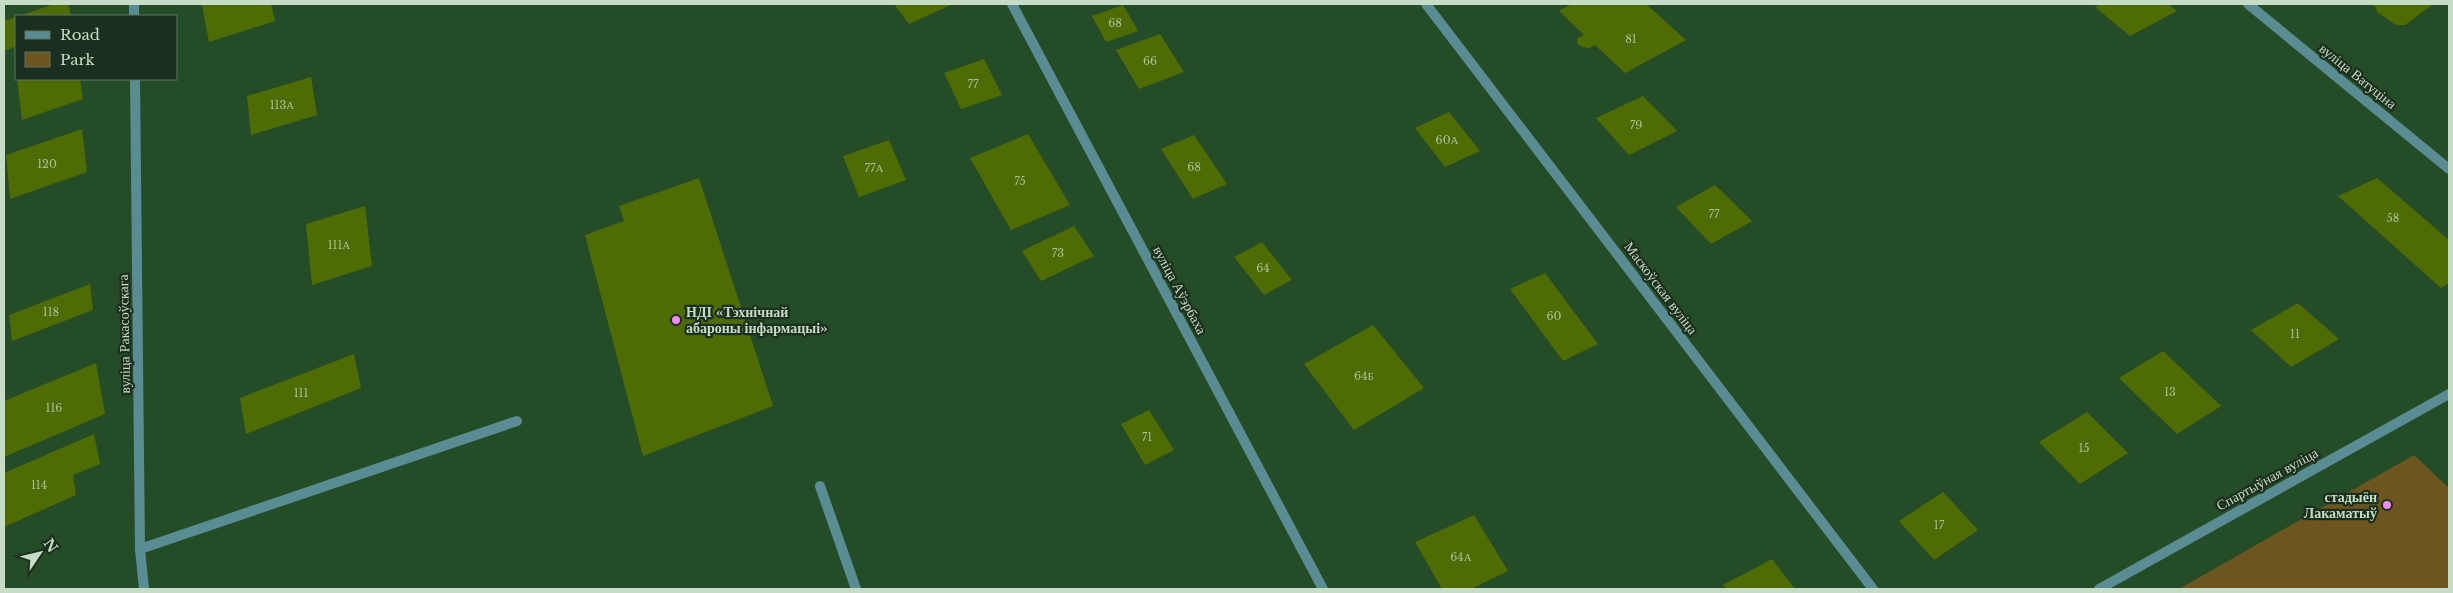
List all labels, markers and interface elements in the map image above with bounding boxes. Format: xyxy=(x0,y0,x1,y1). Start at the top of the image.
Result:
legend xyxy=(15,15,178,80)
house number: 68 xyxy=(1108,16,1122,30)
text: Road xyxy=(60,25,100,44)
house number: 81 xyxy=(1625,32,1637,46)
street label: вуліца Ватуціна xyxy=(2316,39,2401,113)
text: Park xyxy=(60,50,96,69)
house number: 66 xyxy=(1143,54,1157,68)
house number: 77 xyxy=(967,77,979,91)
house number: 113А xyxy=(270,98,294,112)
house number: 79 xyxy=(1630,118,1642,132)
house number: 60А xyxy=(1436,133,1458,147)
house number: 120 xyxy=(37,157,57,171)
house number: 68 xyxy=(1187,160,1201,174)
house number: 77А xyxy=(865,161,884,175)
house number: 75 xyxy=(1014,174,1026,188)
house number: 77 xyxy=(1708,207,1720,221)
house number: 58 xyxy=(2387,211,2399,225)
house number: 111А xyxy=(328,238,350,252)
street label: Маскоўская вуліца xyxy=(1620,238,1702,339)
street label: вуліца Аўэрбаха xyxy=(1149,243,1211,338)
house number: 73 xyxy=(1052,246,1064,260)
house number: 64 xyxy=(1256,261,1270,275)
street label: вуліца Ракасоўскага xyxy=(114,274,134,394)
place label: НДІ «Тэхнічнай абароны інфармацыі» xyxy=(686,303,828,337)
house number: 118 xyxy=(43,305,59,319)
house number: 60 xyxy=(1547,309,1562,323)
marker: НДІ «Тэхнічнай абароны інфармацыі» xyxy=(670,314,682,326)
house number: 11 xyxy=(2290,327,2300,341)
house number: 64Б xyxy=(1354,369,1374,383)
house number: 13 xyxy=(2164,385,2176,399)
house number: 111 xyxy=(294,386,308,400)
house number: 116 xyxy=(46,401,62,415)
house number: 71 xyxy=(1142,430,1152,444)
house number: 15 xyxy=(2078,441,2090,455)
street label: Спартыўная вуліца xyxy=(2213,443,2322,514)
house number: 114 xyxy=(31,478,47,492)
place label: стадыён Лакаматыў xyxy=(2304,488,2377,522)
marker: стадыён Лакаматыў xyxy=(2381,499,2393,511)
house number: 17 xyxy=(1934,518,1945,532)
north arrow xyxy=(15,528,65,578)
text: N xyxy=(39,535,62,556)
house number: 64А xyxy=(1450,550,1472,564)

